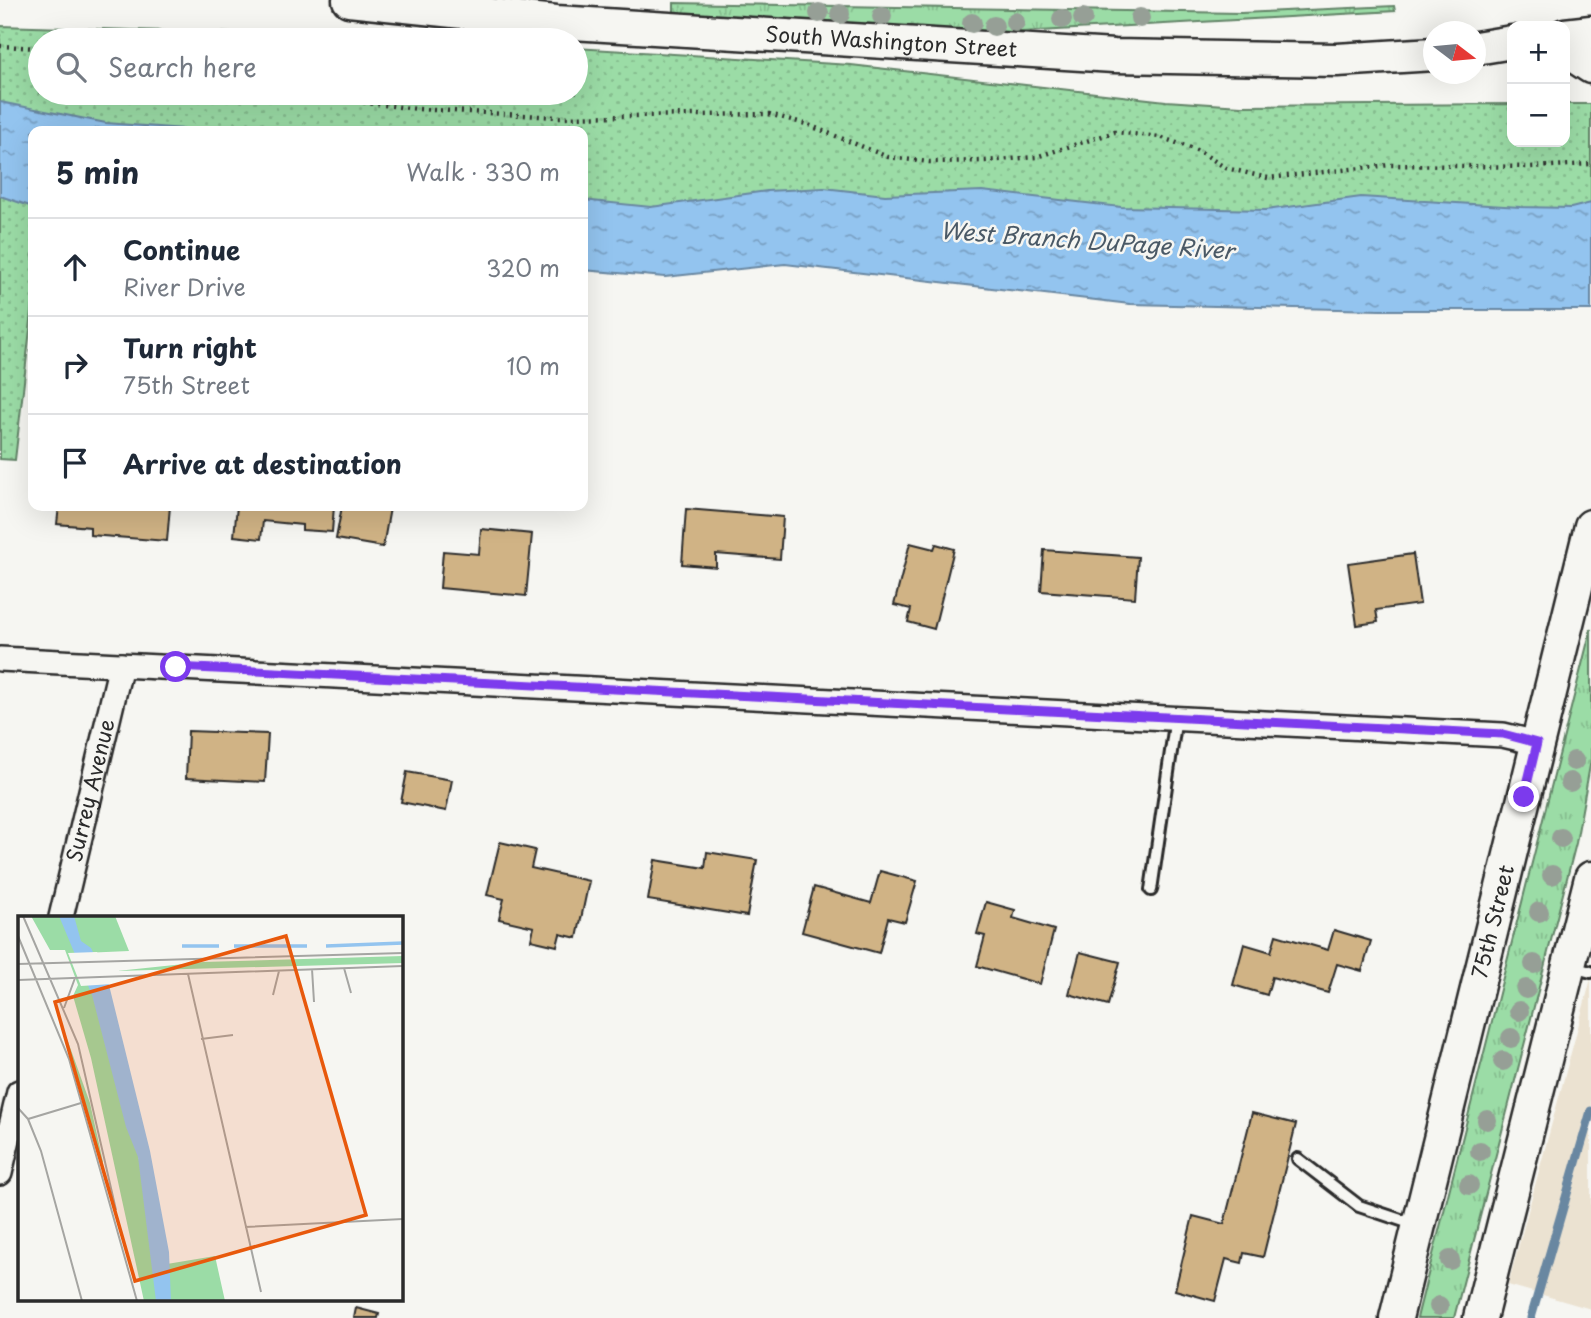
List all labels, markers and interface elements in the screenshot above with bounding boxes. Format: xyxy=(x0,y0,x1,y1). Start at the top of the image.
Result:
street label: South Washington Street xyxy=(765,17,1018,64)
north arrow xyxy=(1423,21,1486,84)
map controls xyxy=(1507,21,1570,147)
button: + xyxy=(1507,21,1570,84)
search box xyxy=(28,28,588,105)
text: Search here xyxy=(108,47,257,86)
icon: search xyxy=(52,48,90,86)
button: − xyxy=(1507,84,1570,147)
text: 5 min xyxy=(56,149,139,194)
text: Walk · 330 m xyxy=(406,154,560,189)
water label: West Branch DuPage River xyxy=(939,212,1239,267)
text: Continue xyxy=(123,230,240,269)
icon: ahead xyxy=(56,248,94,286)
text: 320 m xyxy=(486,250,560,285)
text: River Drive xyxy=(123,269,246,304)
text: Turn right xyxy=(123,328,257,367)
icon: right xyxy=(56,346,94,384)
text: 10 m xyxy=(506,348,560,383)
text: 75th Street xyxy=(123,367,250,402)
icon: arrive xyxy=(56,444,94,482)
text: Arrive at destination xyxy=(123,444,402,483)
route start xyxy=(160,651,191,682)
street label: Surrey Avenue xyxy=(57,715,122,865)
route end xyxy=(1508,781,1539,812)
street label: 75th Street xyxy=(1462,861,1521,981)
inset map xyxy=(18,916,402,1300)

